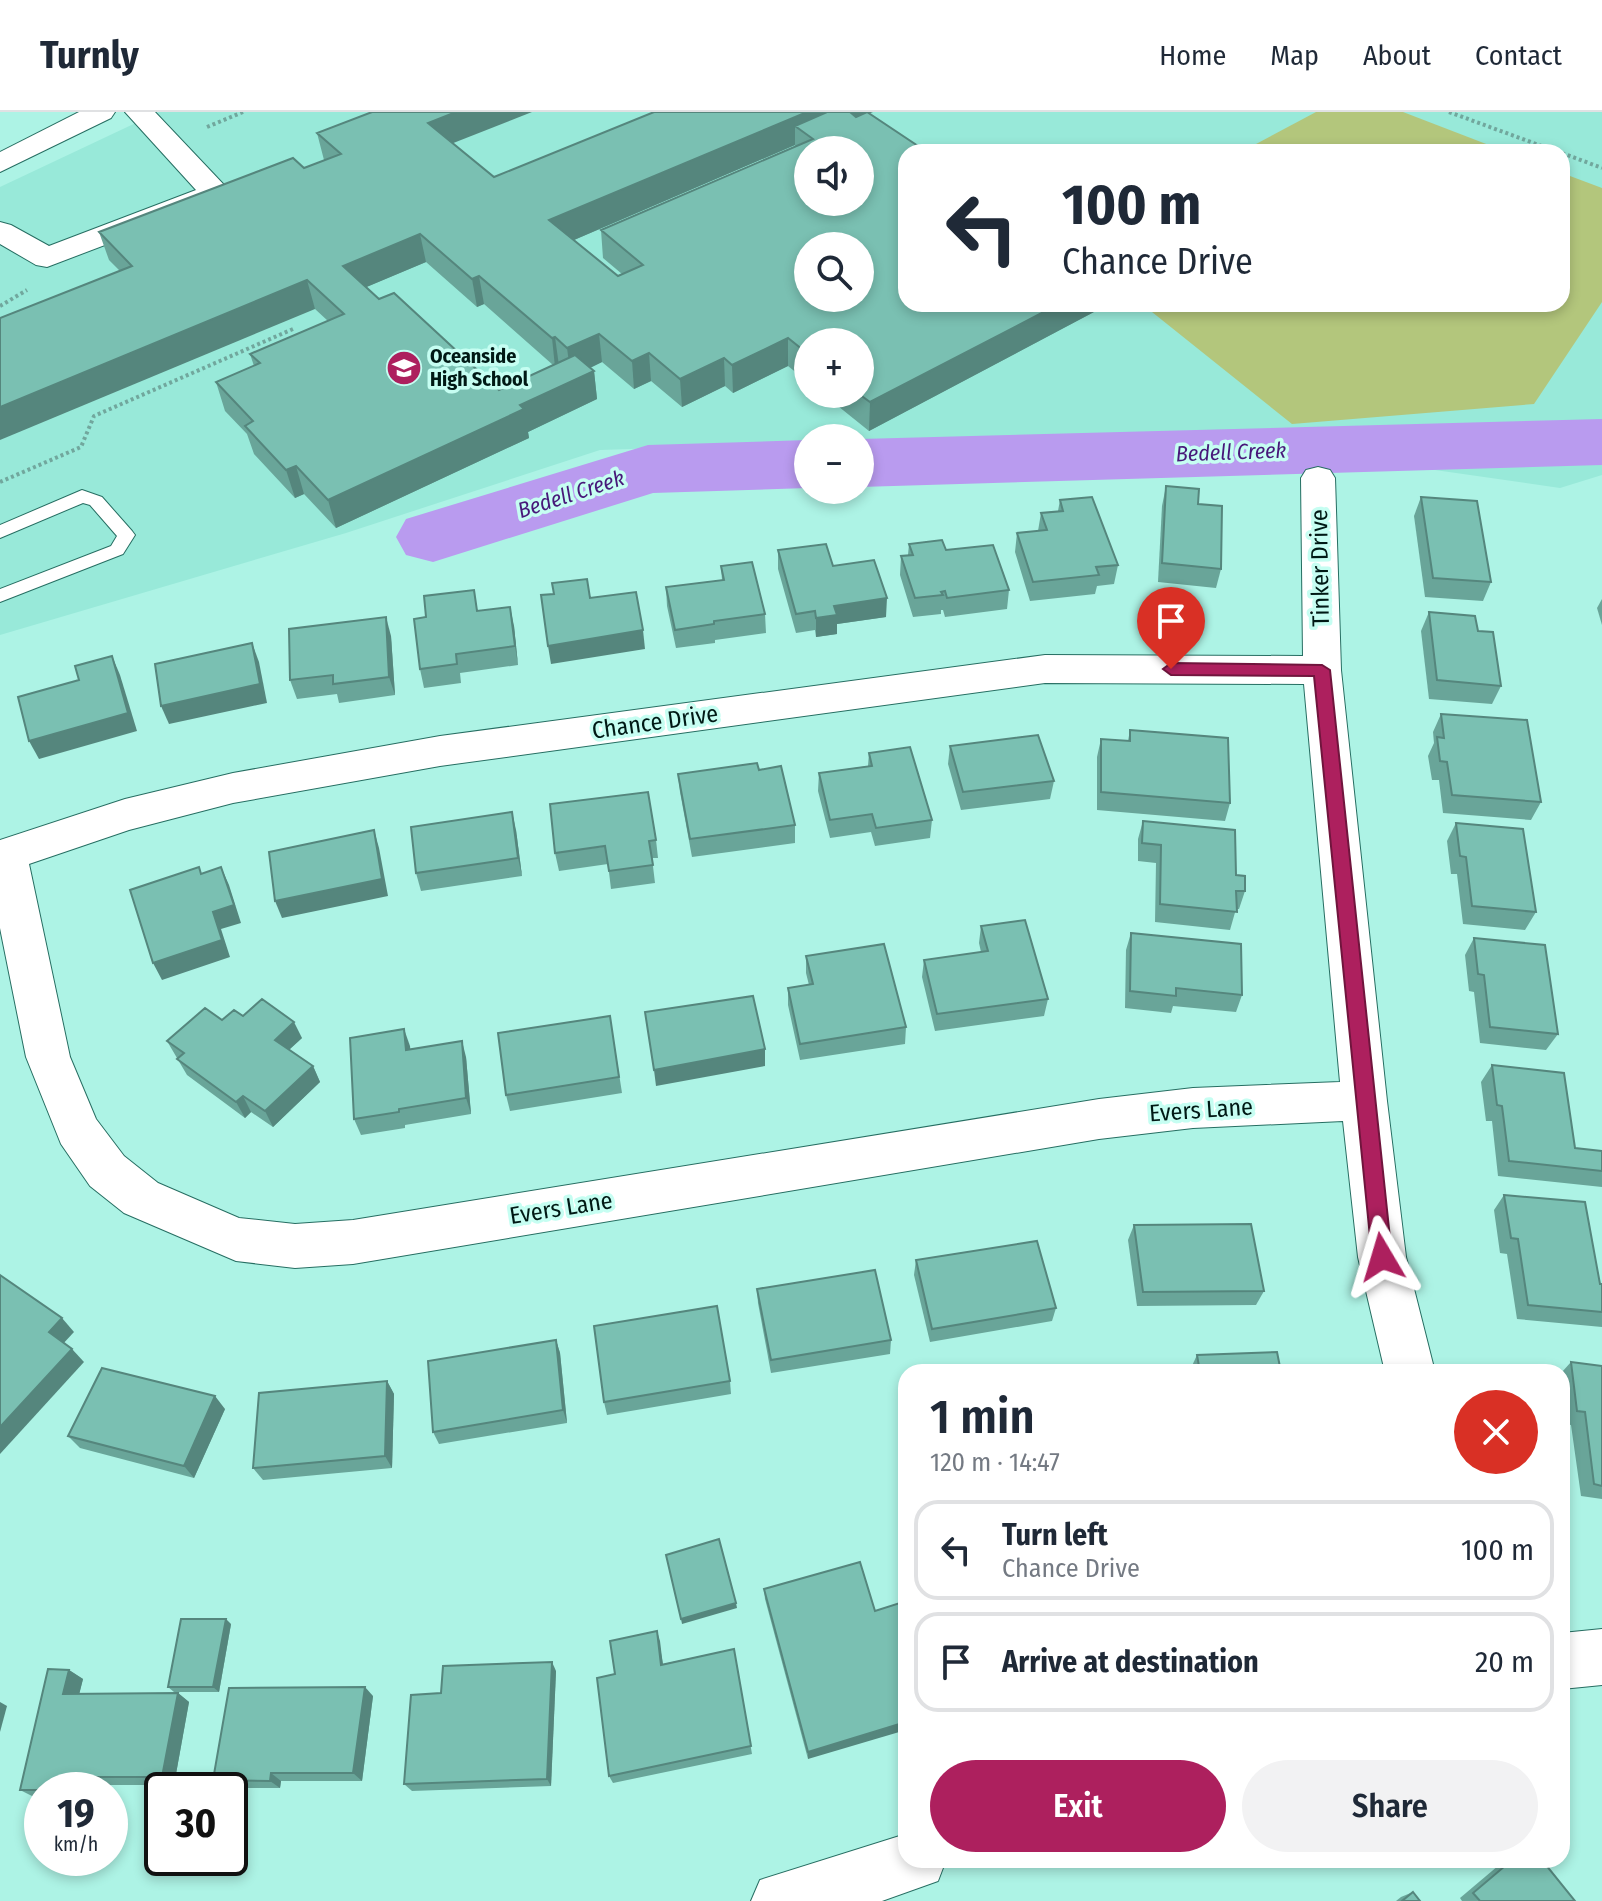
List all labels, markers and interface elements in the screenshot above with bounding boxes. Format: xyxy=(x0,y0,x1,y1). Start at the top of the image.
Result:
text: Turnly xyxy=(40,32,139,78)
text: Home xyxy=(1159,39,1226,72)
text: Map xyxy=(1270,39,1319,72)
text: About xyxy=(1363,39,1431,72)
text: Contact xyxy=(1475,39,1562,72)
map controls xyxy=(794,136,874,504)
button: sound xyxy=(794,136,874,216)
text: 100 m xyxy=(1062,172,1201,239)
icon: left xyxy=(930,176,1034,280)
button: search xyxy=(794,232,874,312)
text: Chance Drive xyxy=(1062,240,1253,284)
button: + xyxy=(794,328,874,408)
place label: Oceanside High School xyxy=(430,344,529,391)
school or university icon: Oceanside High School xyxy=(385,349,423,387)
button: − xyxy=(794,424,874,504)
water label: Bedell Creek xyxy=(1175,437,1287,467)
water label: Bedell Creek xyxy=(514,464,628,524)
street label: Tinker Drive xyxy=(1305,509,1335,627)
pin xyxy=(1137,587,1205,669)
icon: arrive xyxy=(1149,599,1193,643)
street label: Chance Drive xyxy=(590,699,720,745)
street label: Evers Lane xyxy=(1148,1092,1254,1128)
street label: Evers Lane xyxy=(508,1186,614,1230)
position arrow xyxy=(1340,1215,1424,1299)
text: 1 min xyxy=(930,1388,1035,1446)
button: close xyxy=(1454,1390,1538,1474)
text: 120 m · 14:47 xyxy=(930,1447,1060,1478)
text: Turn left xyxy=(1002,1517,1108,1553)
icon: left xyxy=(934,1528,978,1572)
text: 100 m xyxy=(1461,1532,1534,1568)
text: Chance Drive xyxy=(1002,1553,1140,1584)
icon: arrive xyxy=(934,1640,978,1684)
text: Arrive at destination xyxy=(1002,1644,1259,1680)
text: 20 m xyxy=(1475,1644,1534,1680)
button: Exit xyxy=(930,1760,1226,1852)
button: Share xyxy=(1242,1760,1538,1852)
speed limit sign: 30 xyxy=(144,1772,248,1876)
text: 19 xyxy=(57,1790,95,1838)
text: km/h xyxy=(54,1832,98,1856)

